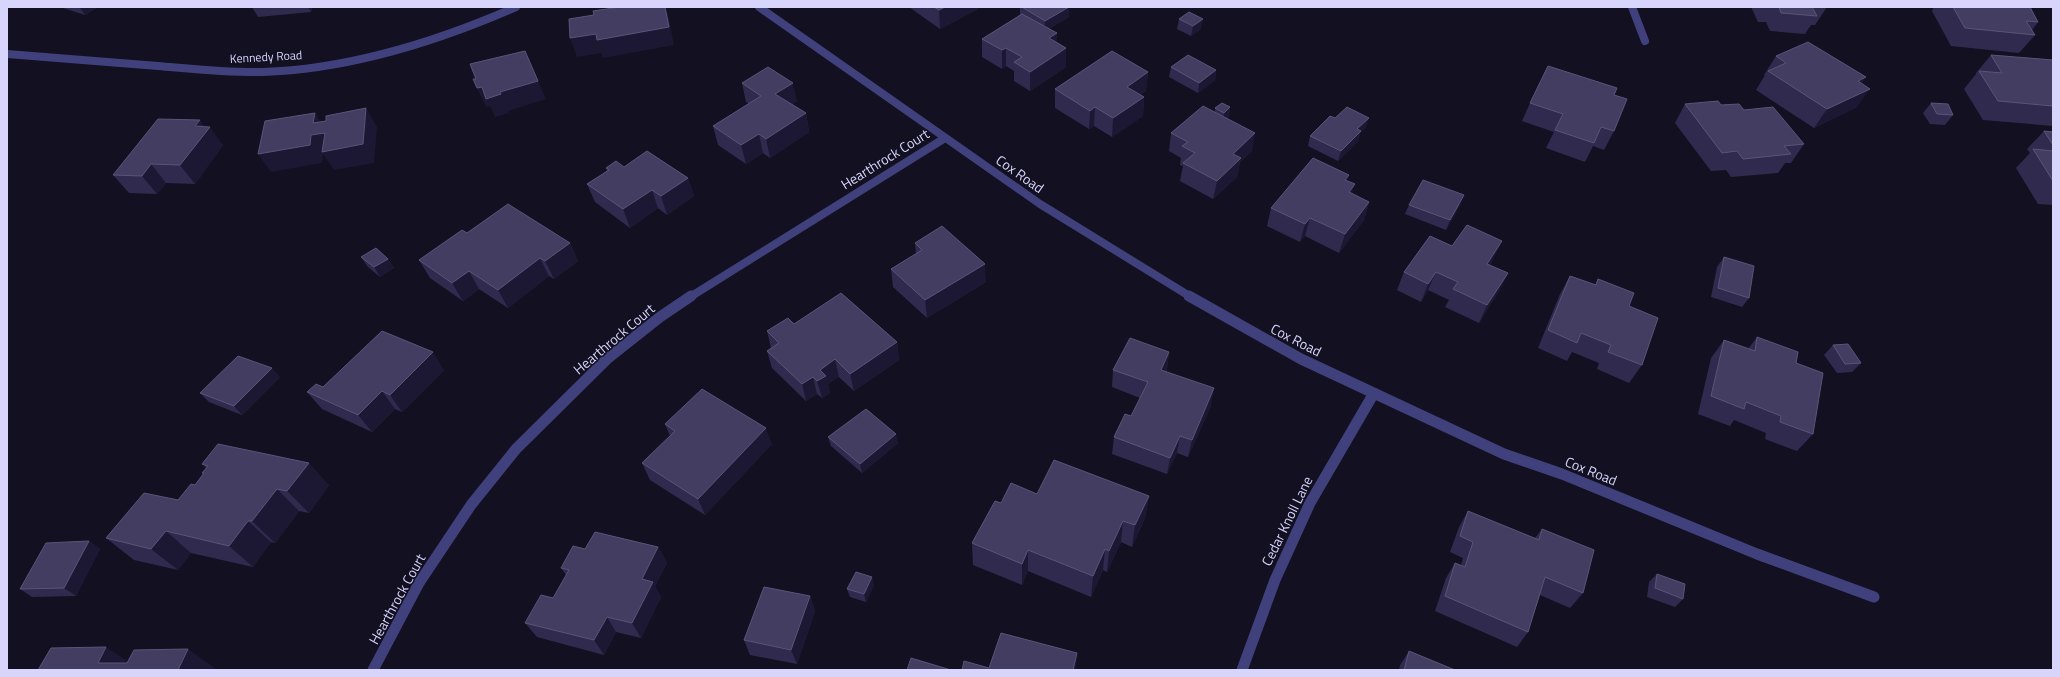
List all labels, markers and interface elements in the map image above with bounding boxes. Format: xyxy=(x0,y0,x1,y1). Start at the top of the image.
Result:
street label: Kennedy Road xyxy=(229,45,303,68)
street label: Hearthrock Court xyxy=(836,123,933,194)
street label: Cox Road xyxy=(992,149,1049,198)
street label: Hearthrock Court xyxy=(568,298,659,379)
street label: Cox Road xyxy=(1267,318,1325,361)
street label: Cox Road xyxy=(1562,451,1620,490)
street label: Cedar Knoll Lane xyxy=(1256,472,1317,569)
street label: Hearthrock Court xyxy=(363,550,430,648)

